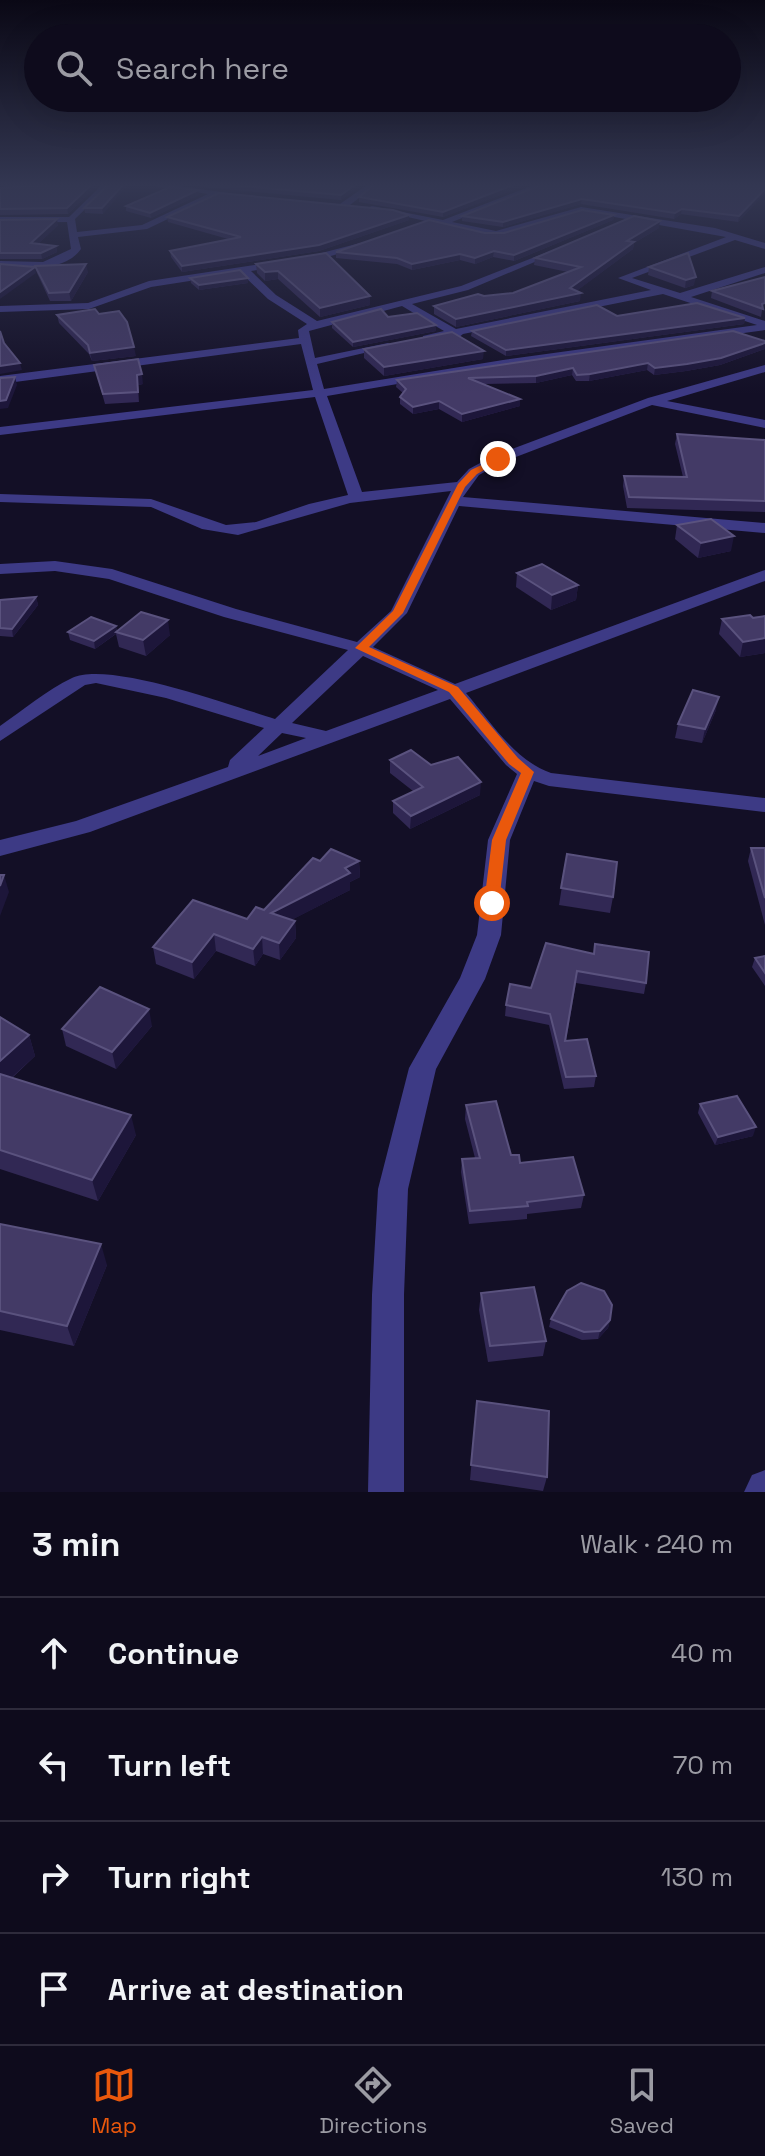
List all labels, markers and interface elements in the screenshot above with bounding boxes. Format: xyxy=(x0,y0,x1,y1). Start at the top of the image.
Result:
search box xyxy=(24,24,741,112)
icon: search xyxy=(52,46,96,90)
text: Search here xyxy=(116,49,289,88)
route end xyxy=(480,441,516,477)
route start xyxy=(474,885,510,921)
text: 3 min xyxy=(32,1523,120,1566)
text: Walk · 240 m xyxy=(580,1527,733,1561)
icon: ahead xyxy=(32,1631,76,1675)
text: Continue xyxy=(108,1634,239,1673)
text: 40 m xyxy=(671,1636,733,1670)
icon: left xyxy=(32,1743,76,1787)
text: Turn left xyxy=(108,1746,231,1785)
text: 70 m xyxy=(673,1748,733,1782)
icon: right xyxy=(32,1855,76,1899)
text: Turn right xyxy=(108,1858,251,1897)
text: 130 m xyxy=(661,1860,733,1894)
icon: arrive xyxy=(32,1967,76,2011)
text: Arrive at destination xyxy=(108,1970,404,2009)
tab: Map xyxy=(91,2063,137,2139)
tab: Directions xyxy=(319,2063,427,2139)
tab: Saved xyxy=(610,2063,674,2139)

